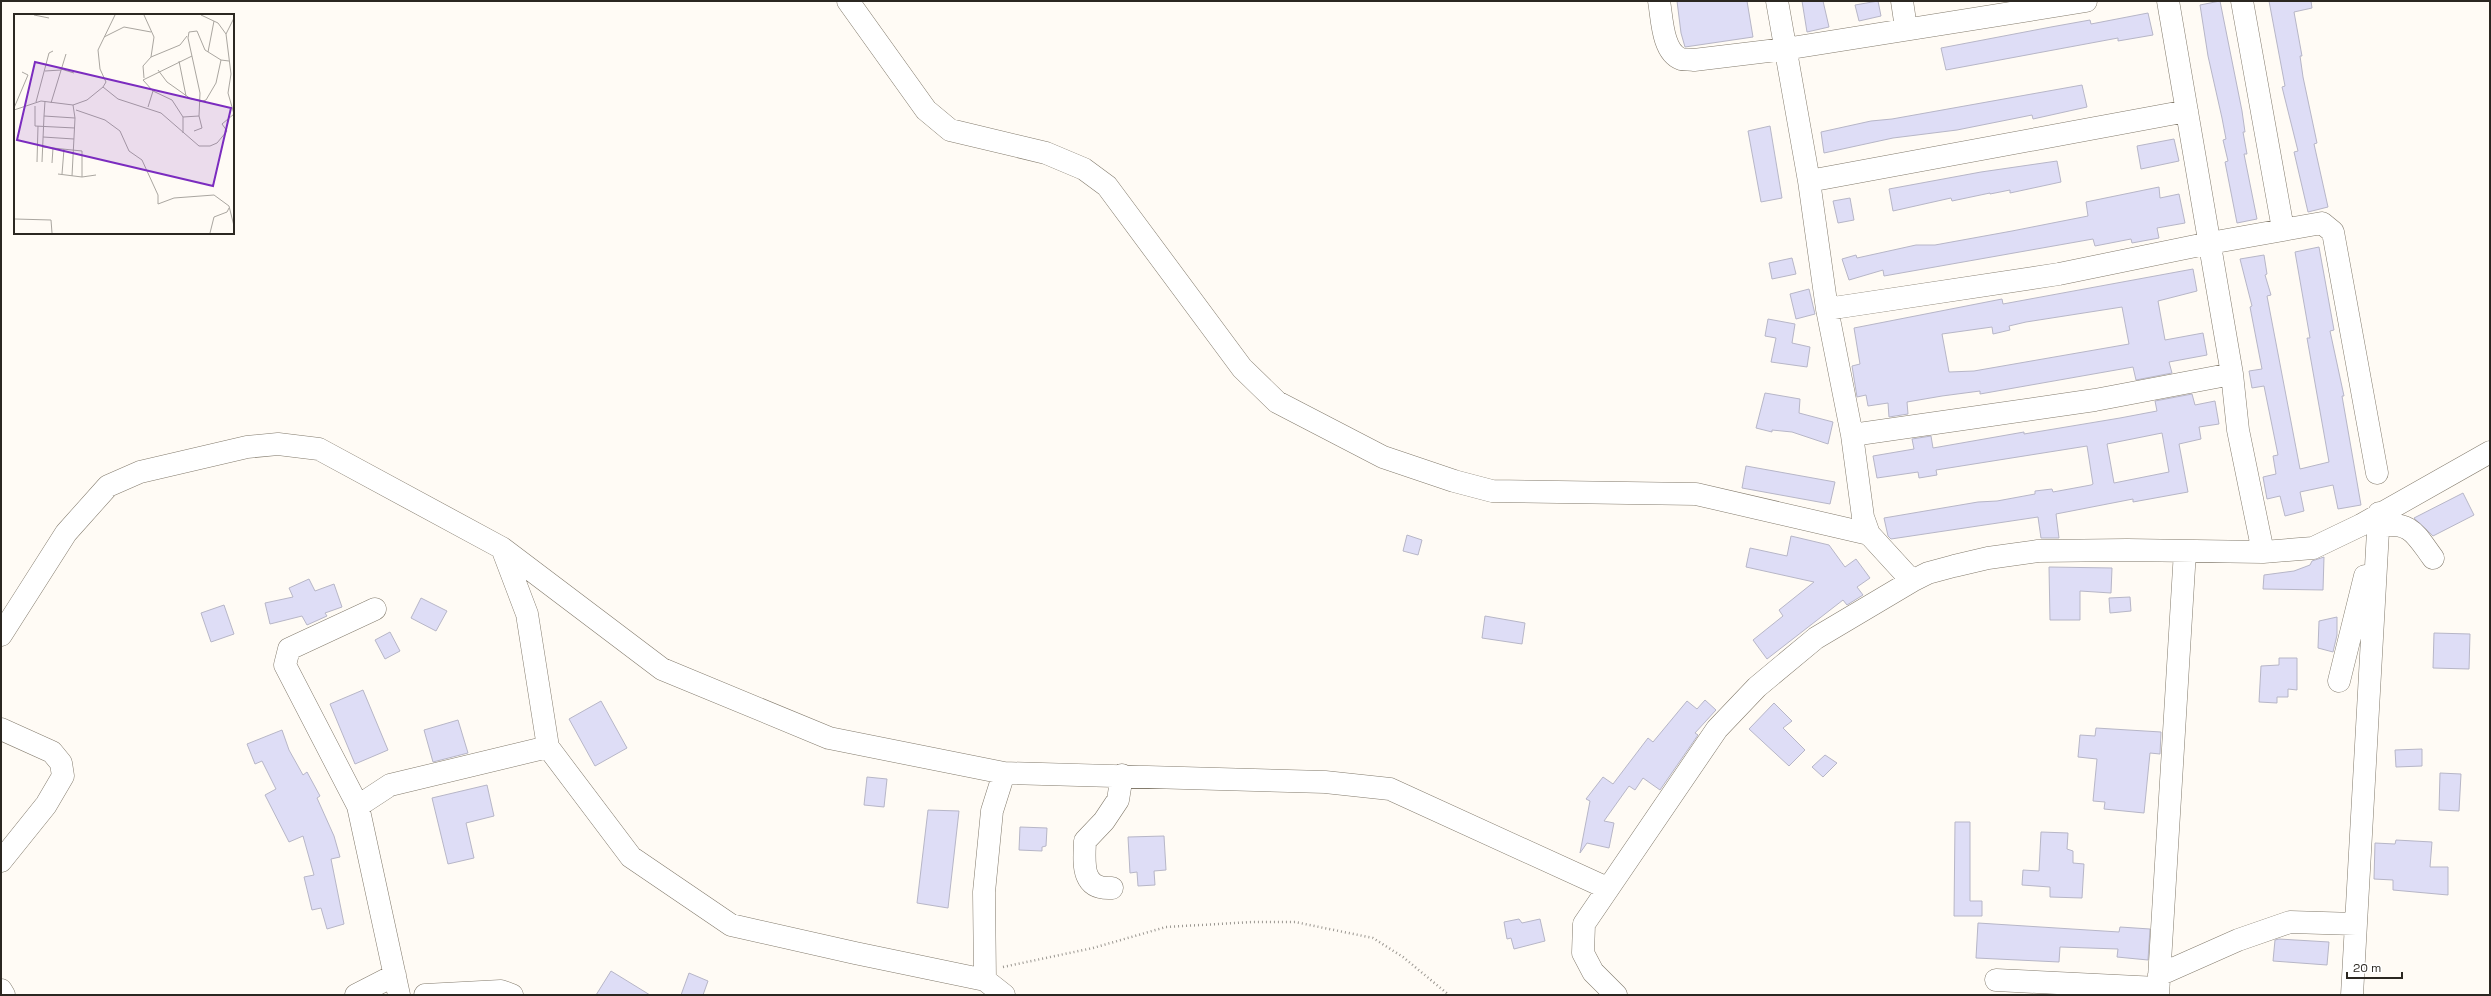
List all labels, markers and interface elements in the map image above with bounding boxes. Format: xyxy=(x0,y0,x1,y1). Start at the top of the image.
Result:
inset map xyxy=(14,14,234,234)
scale bar xyxy=(2347,954,2402,980)
text: 20 m xyxy=(2353,960,2381,976)

